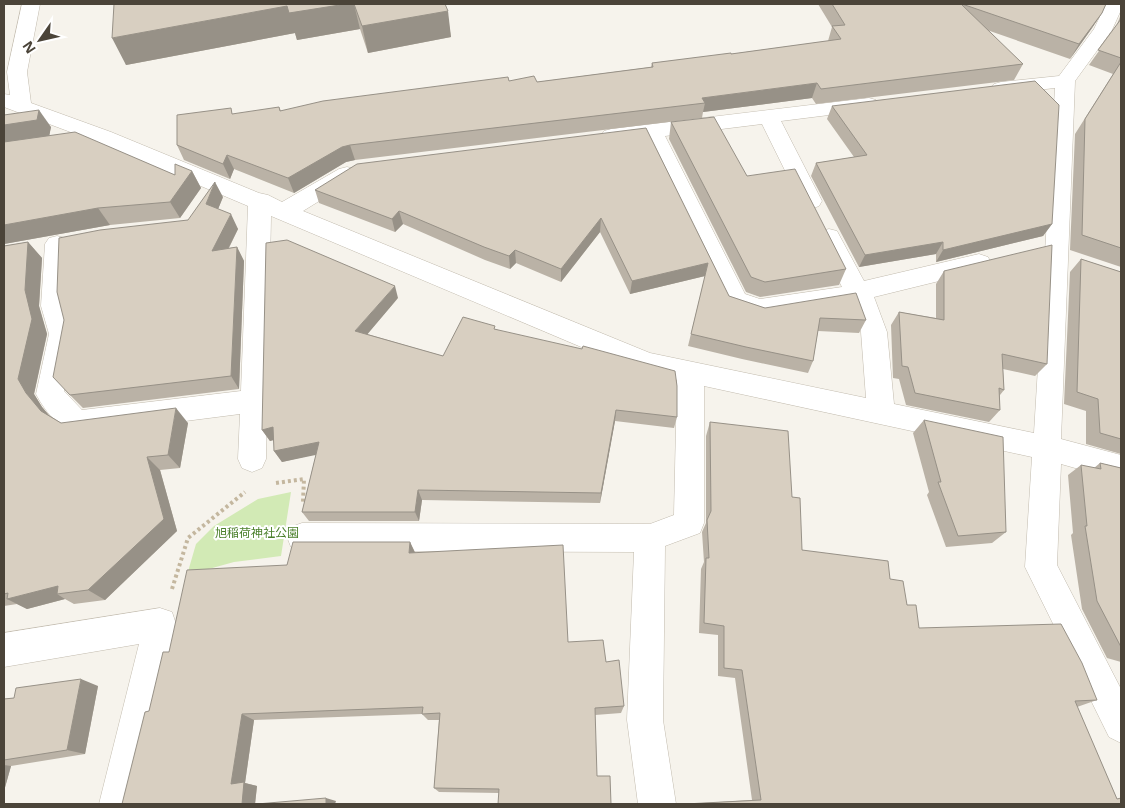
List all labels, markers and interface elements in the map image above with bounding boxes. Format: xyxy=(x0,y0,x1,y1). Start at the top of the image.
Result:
north arrow xyxy=(15,15,65,65)
text: N xyxy=(18,38,40,58)
park label: 旭稲荷神社公園 xyxy=(215,524,299,541)

